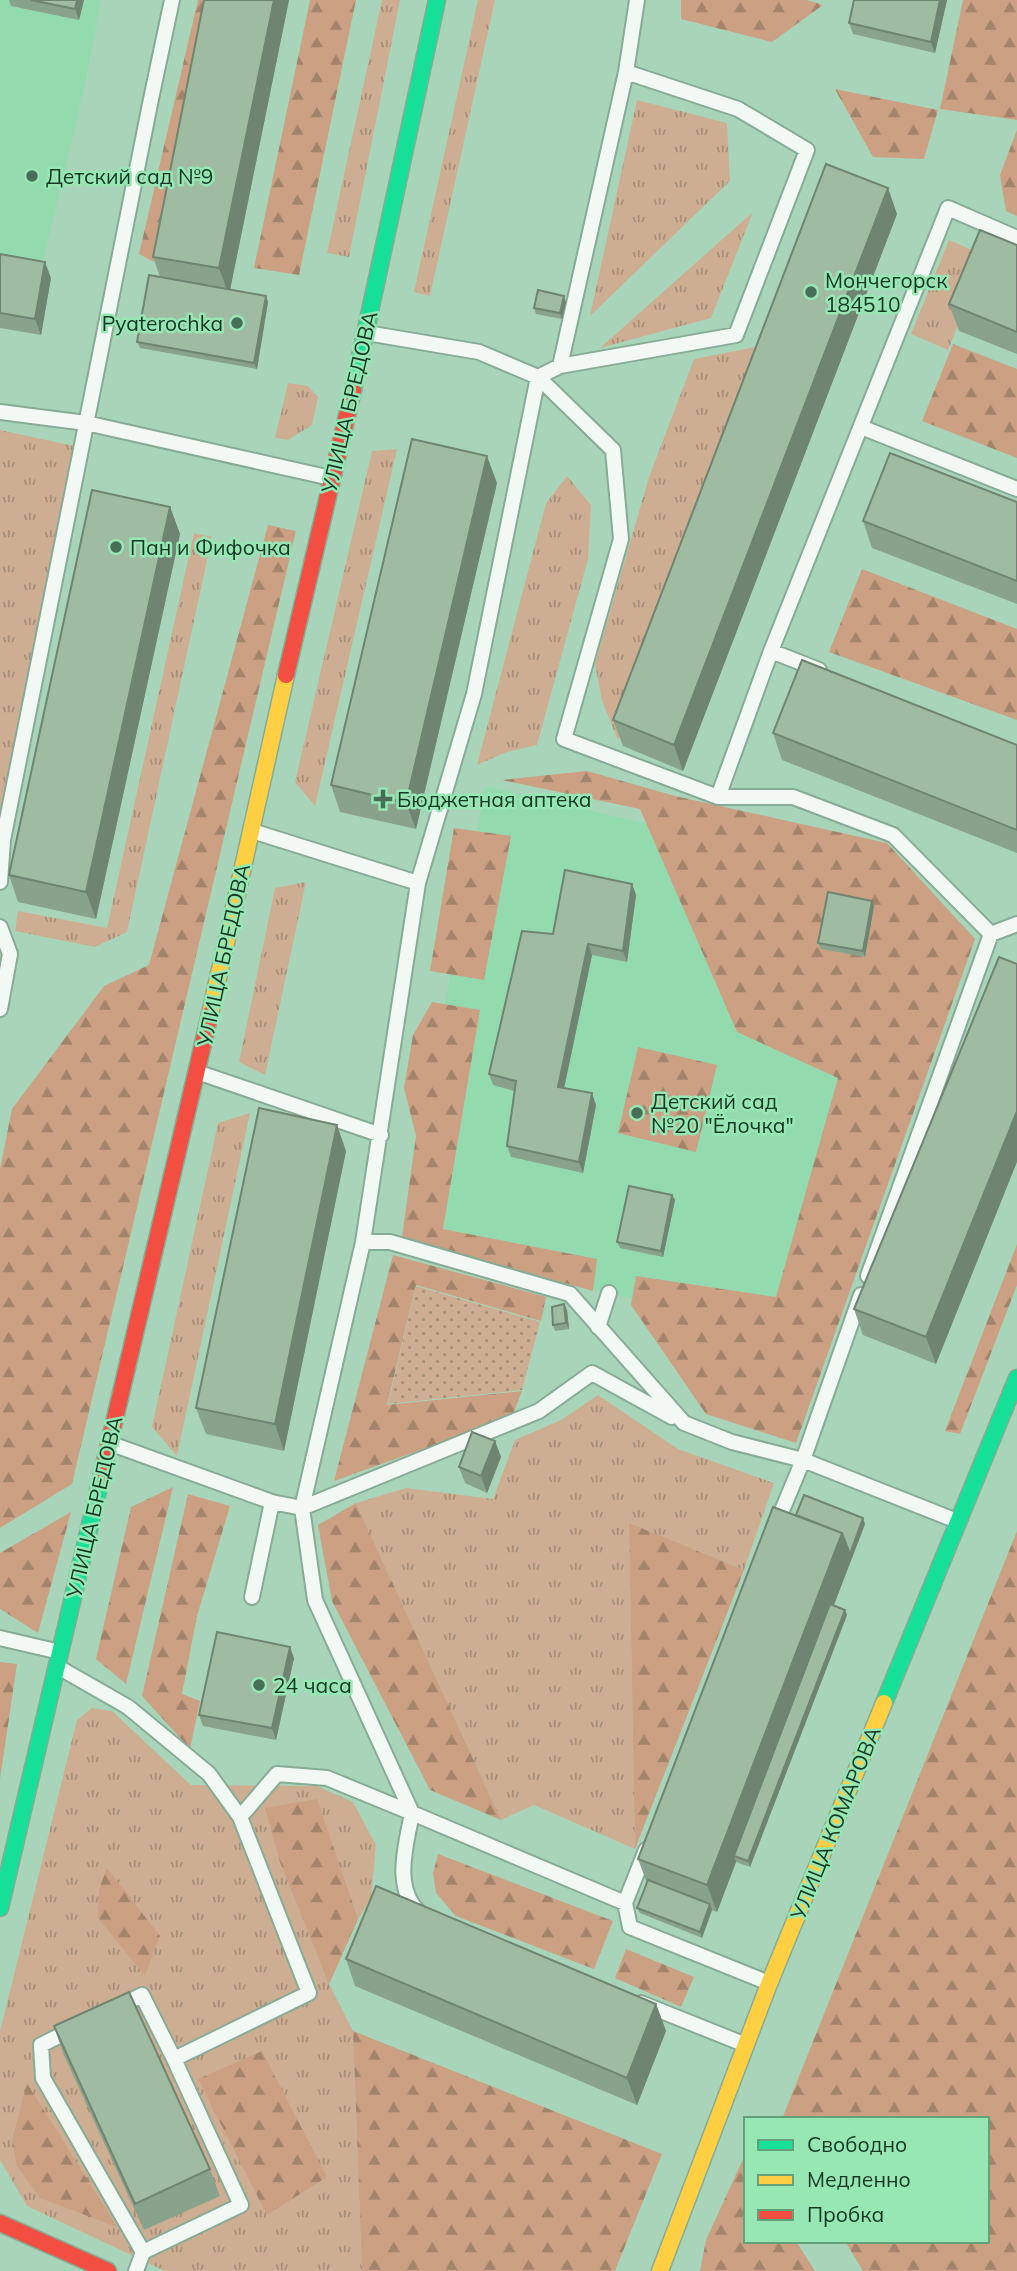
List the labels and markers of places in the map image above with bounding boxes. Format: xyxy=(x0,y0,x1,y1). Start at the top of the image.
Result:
place label: Детский сад №9 xyxy=(46,163,213,189)
marker: Детский сад №9 xyxy=(24,168,40,184)
place label: Мончегорск 184510 xyxy=(825,267,948,317)
marker: Мончегорск 184510 xyxy=(803,284,819,300)
place label: Pyaterochka xyxy=(102,310,223,336)
marker: Pyaterochka xyxy=(229,315,245,331)
place label: Пан и Фифочка xyxy=(130,534,291,560)
marker: Пан и Фифочка xyxy=(108,539,124,555)
place label: Бюджетная аптека xyxy=(397,786,592,812)
marker: Бюджетная аптека xyxy=(375,791,391,807)
place label: Детский сад №20 "Ёлочка" xyxy=(651,1088,794,1138)
marker: Детский сад №20 "Ёлочка" xyxy=(629,1105,645,1121)
place label: 24 часа xyxy=(273,1672,352,1698)
marker: 24 часа xyxy=(251,1677,267,1693)

